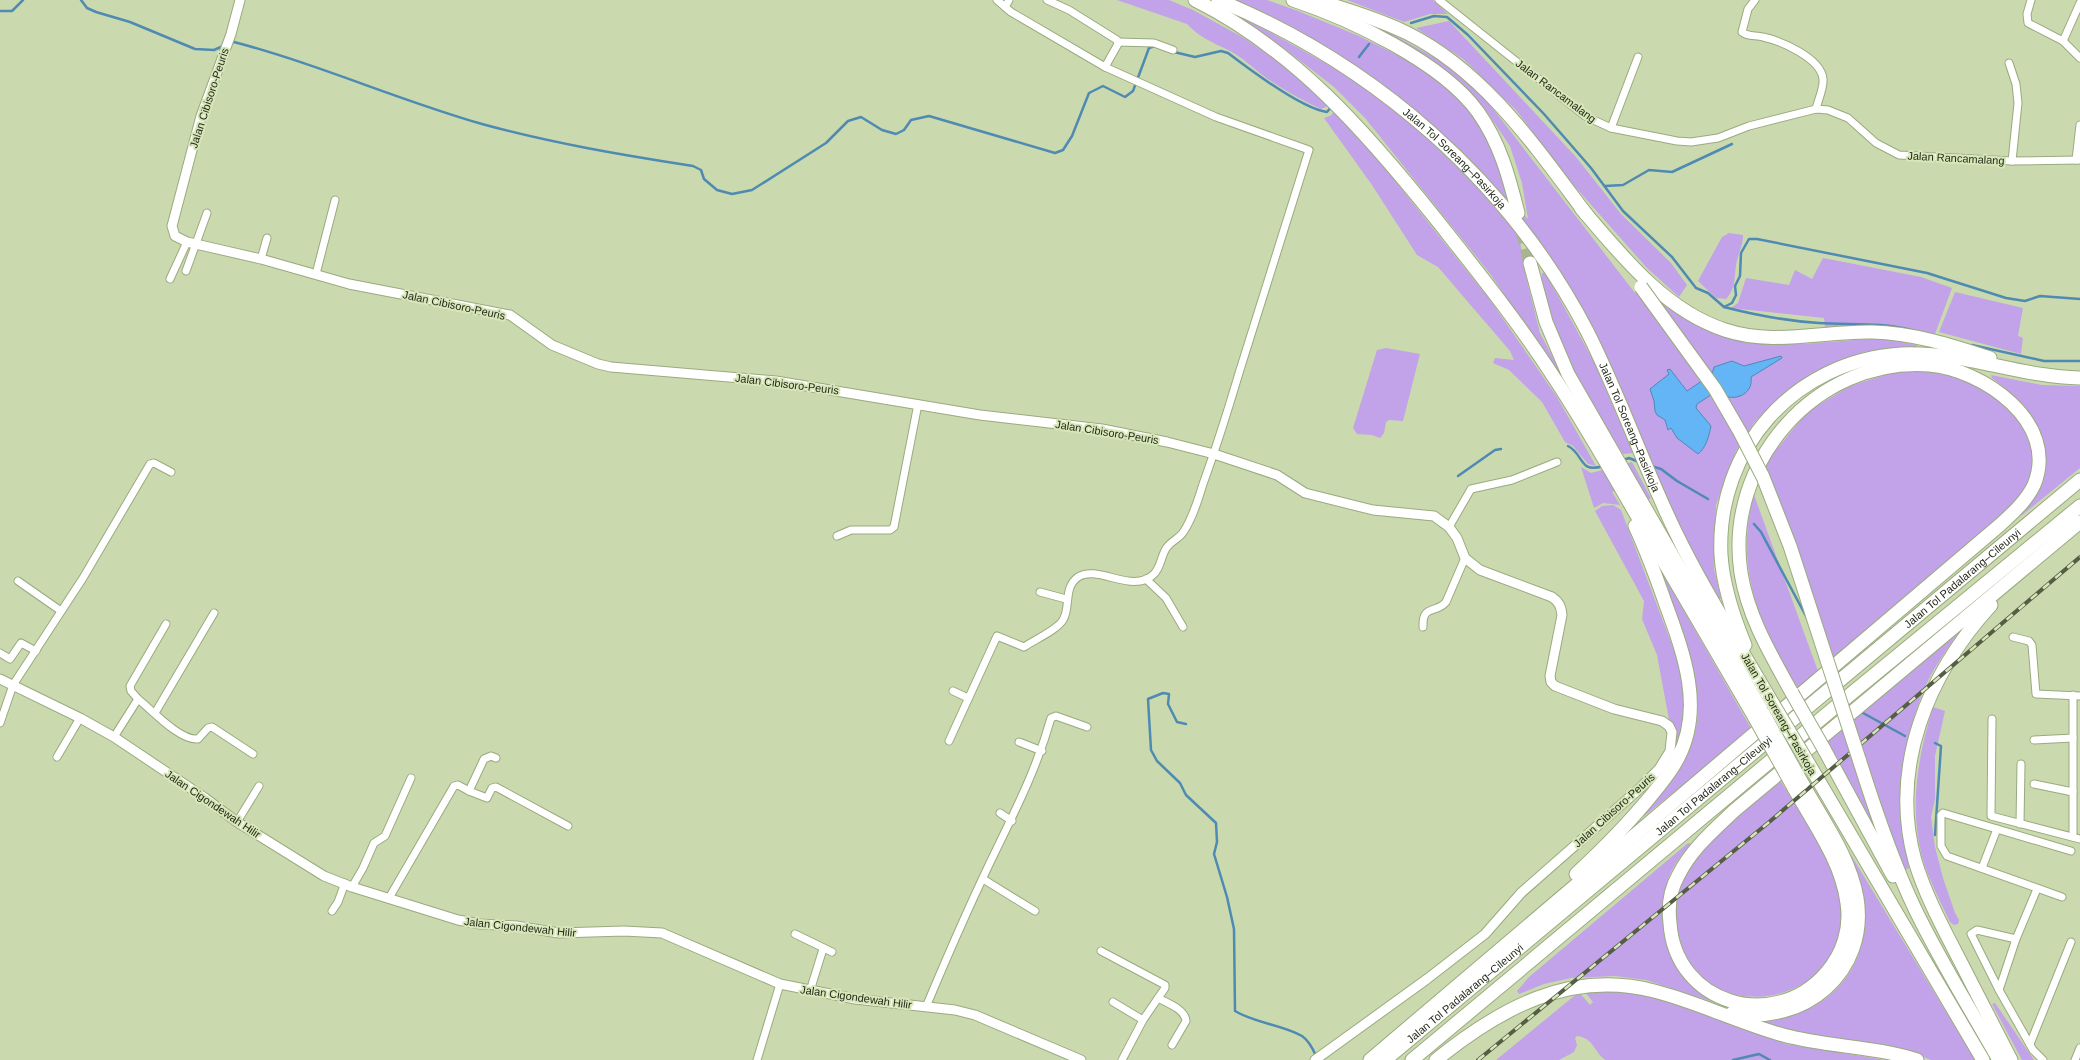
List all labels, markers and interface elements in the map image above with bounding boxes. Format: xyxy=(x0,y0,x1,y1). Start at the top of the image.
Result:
street label: Jalan Cibisoro-Peuris xyxy=(187,46,231,150)
street label: Jalan Rancamalang xyxy=(1514,57,1598,125)
street label: Jalan Tol Soreang–Pasirkoja xyxy=(1401,105,1509,212)
street label: Jalan Rancamalang xyxy=(1907,149,2005,167)
street label: Jalan Cibisoro-Peuris xyxy=(402,288,507,322)
street label: Jalan Tol Soreang–Pasirkoja xyxy=(1597,360,1663,494)
street label: Jalan Cibisoro-Peuris xyxy=(734,372,840,396)
street label: Jalan Cibisoro-Peuris xyxy=(1054,418,1160,446)
street label: Jalan Tol Padalarang–Cileunyi xyxy=(1902,526,2023,630)
street label: Jalan Tol Soreang–Pasirkoja xyxy=(1739,651,1819,778)
street label: Jalan Tol Padalarang–Cileunyi xyxy=(1653,734,1774,838)
street label: Jalan Cigondewah Hilir xyxy=(163,768,263,841)
street label: Jalan Cibisoro-Peuris xyxy=(1571,770,1657,849)
street label: Jalan Cigondewah Hilir xyxy=(463,915,577,939)
street label: Jalan Tol Padalarang–Cileunyi xyxy=(1404,941,1526,1045)
street label: Jalan Cigondewah Hilir xyxy=(799,983,913,1011)

